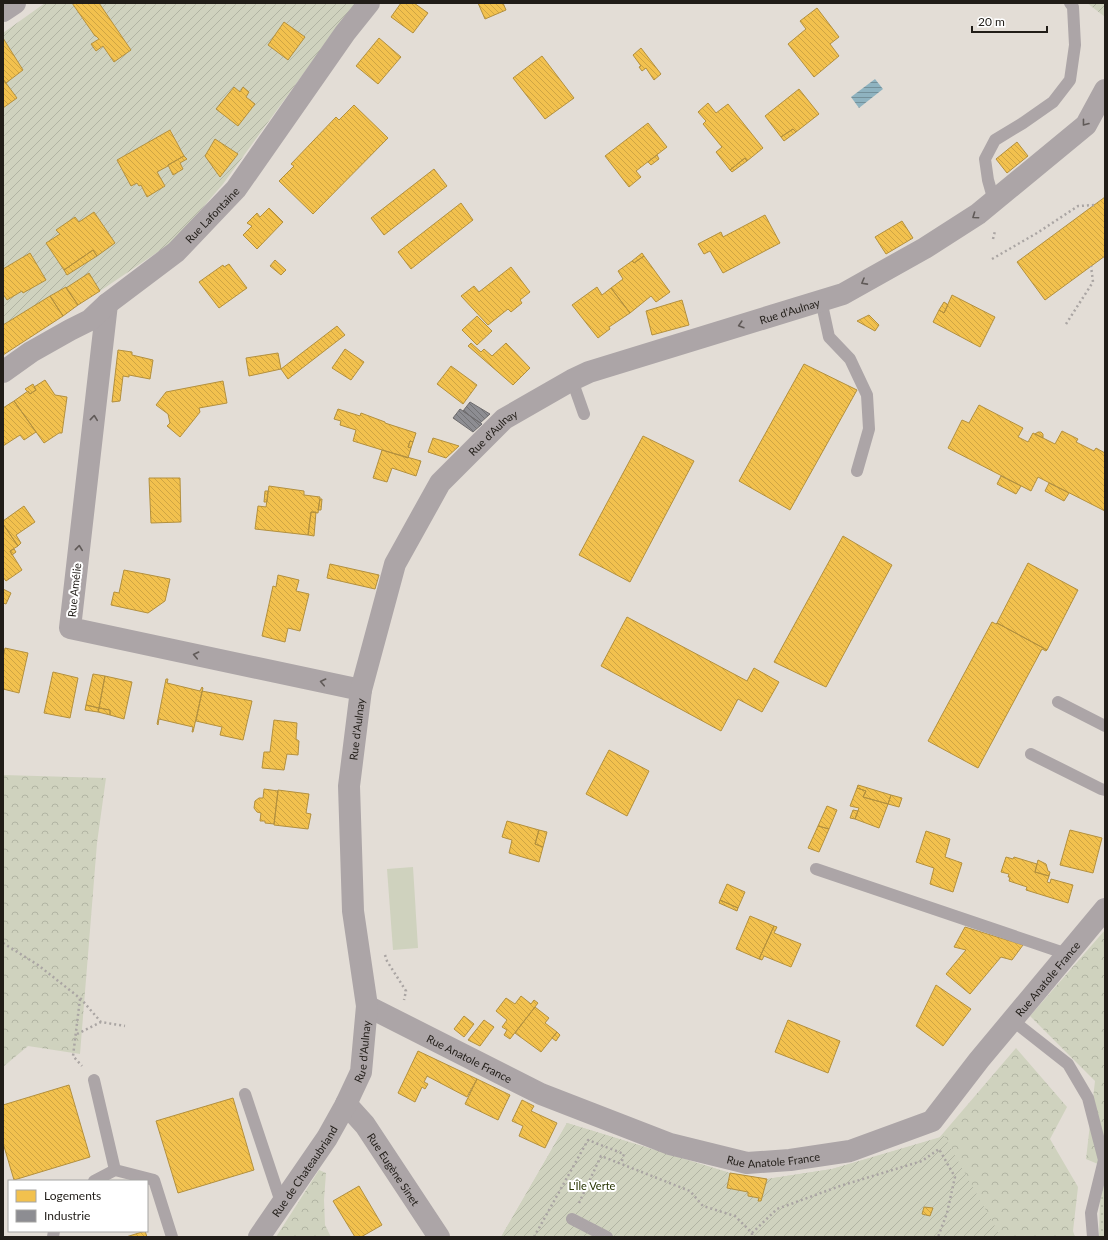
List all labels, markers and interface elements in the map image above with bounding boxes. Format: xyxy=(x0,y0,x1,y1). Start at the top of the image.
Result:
scale bar xyxy=(972,8,1047,34)
text: 20 m xyxy=(978,14,1005,29)
one-way arrow xyxy=(1083,119,1090,126)
street label: Rue Lafontaine xyxy=(182,184,242,245)
one-way arrow xyxy=(973,211,980,218)
one-way arrow xyxy=(861,278,868,285)
street label: Rue d'Aulnay xyxy=(758,295,821,326)
one-way arrow xyxy=(738,320,745,329)
street label: Rue d'Aulnay xyxy=(465,406,520,458)
one-way arrow xyxy=(89,415,98,421)
one-way arrow xyxy=(74,545,83,551)
street label: Rue Amélie xyxy=(65,562,83,618)
one-way arrow xyxy=(193,652,199,660)
one-way arrow xyxy=(320,679,326,687)
street label: Rue d'Aulnay xyxy=(346,697,366,761)
street label: Rue Anatole France xyxy=(1012,938,1082,1019)
street label: Rue d'Aulnay xyxy=(351,1019,372,1084)
street label: Rue Anatole France xyxy=(425,1031,515,1085)
street label: Rue de Chateaubriand xyxy=(269,1123,339,1219)
street label: Rue Eugène Sinet xyxy=(365,1130,423,1208)
street label: Rue Anatole France xyxy=(726,1149,821,1169)
park label: L'Île Verte xyxy=(569,1179,616,1192)
legend xyxy=(8,1180,148,1232)
text: Logements xyxy=(44,1188,101,1203)
text: Industrie xyxy=(44,1208,90,1223)

